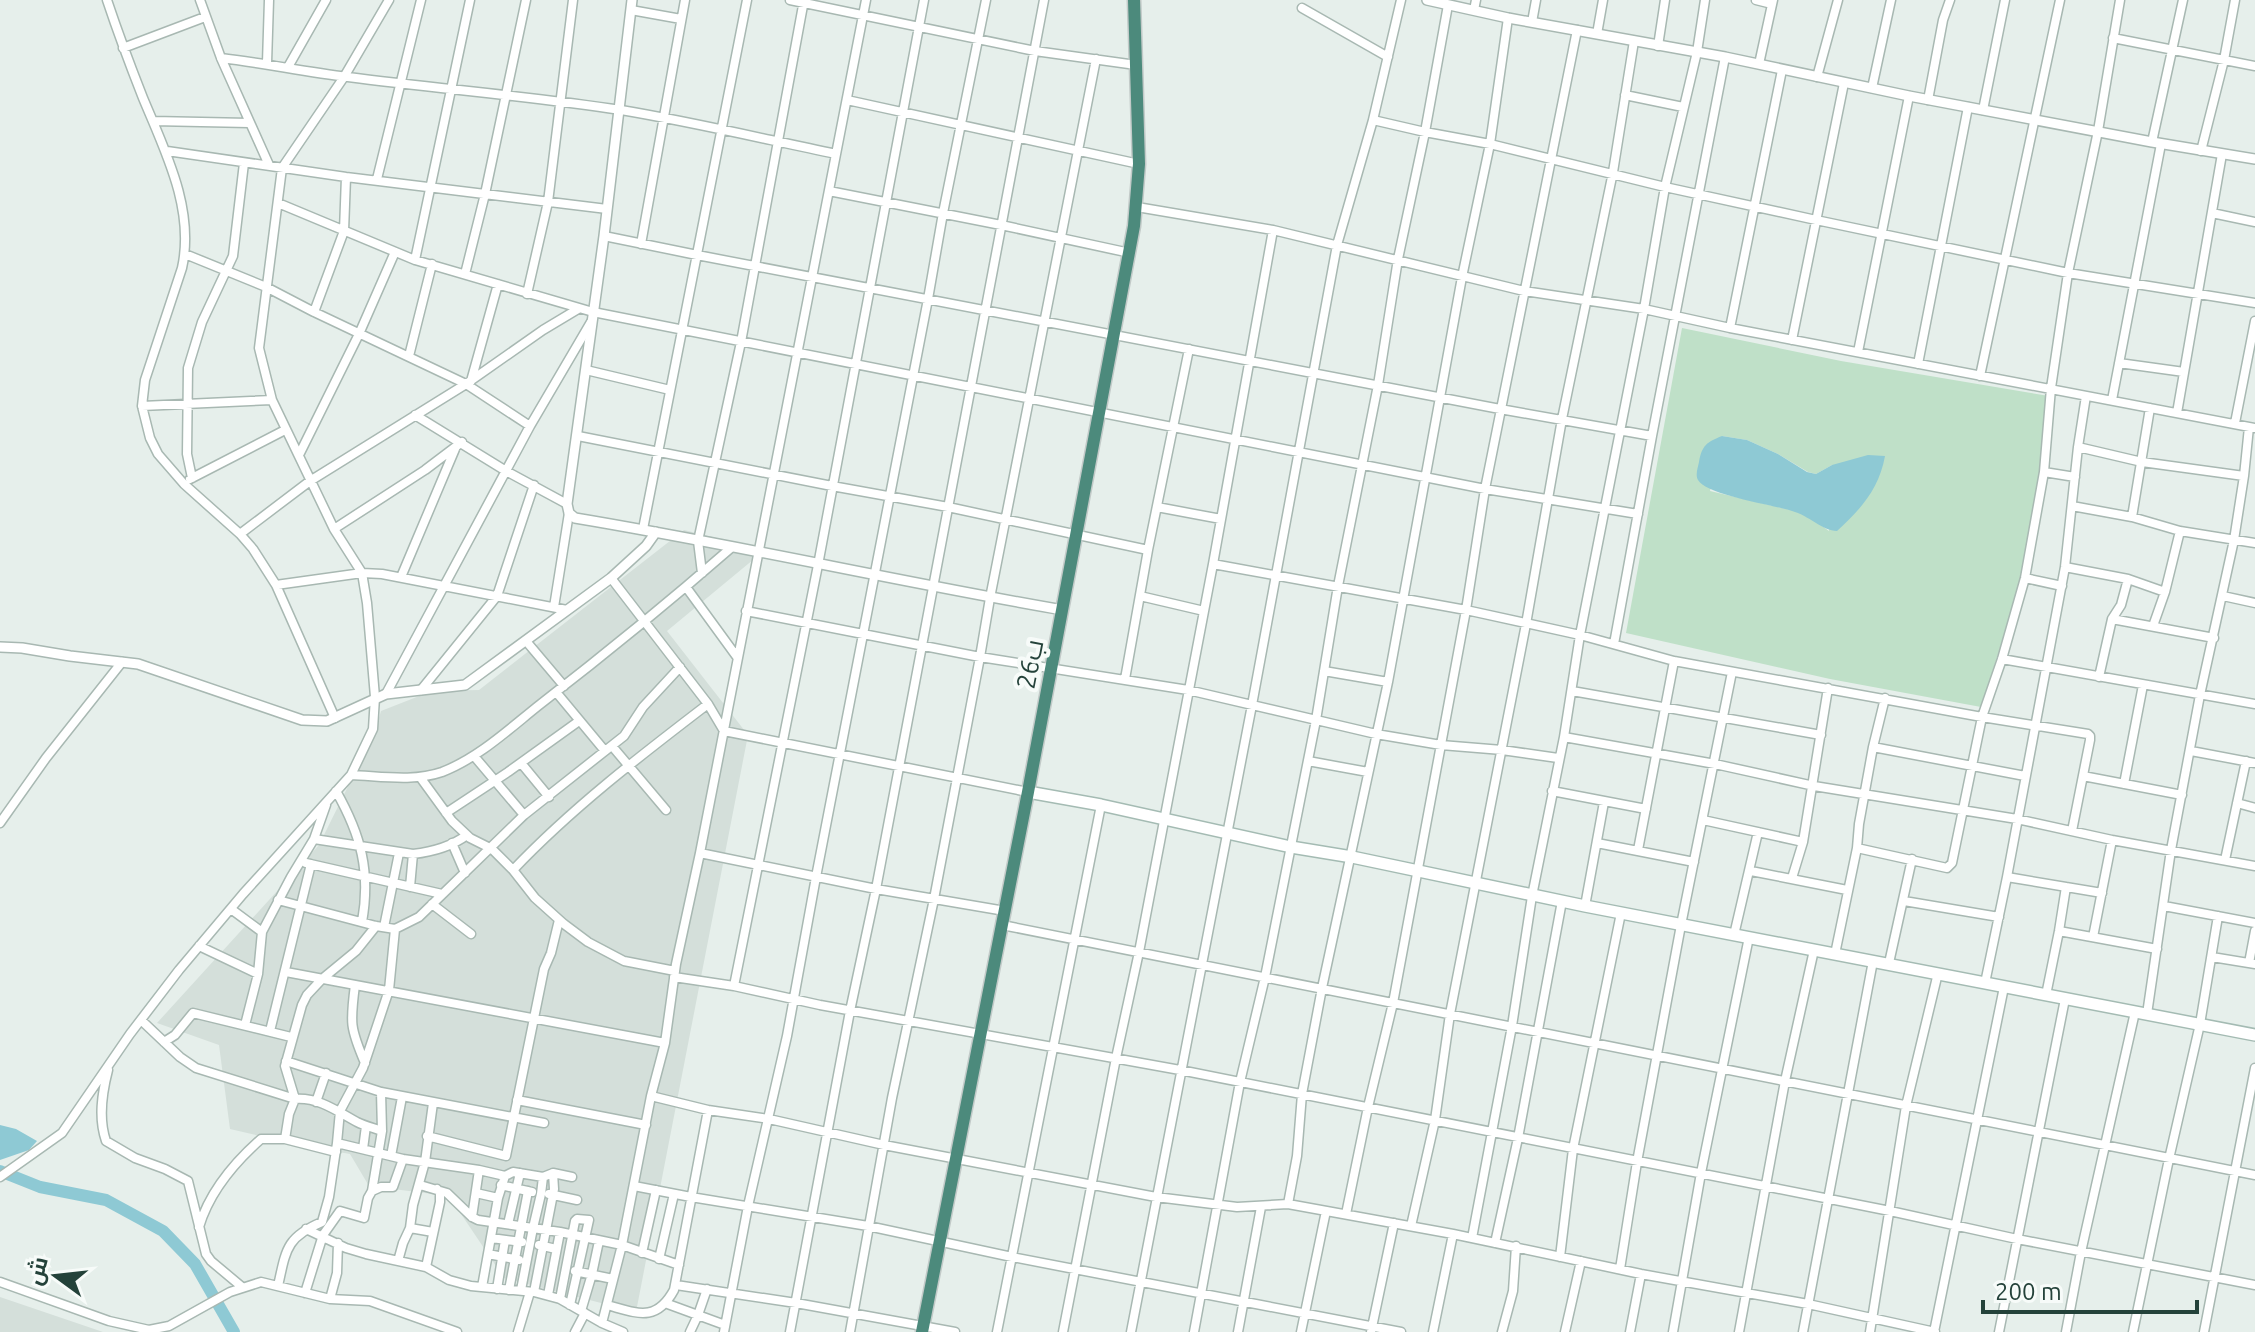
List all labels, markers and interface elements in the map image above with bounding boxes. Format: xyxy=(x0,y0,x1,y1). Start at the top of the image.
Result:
street label: 26ب xyxy=(1011,637,1049,691)
north arrow xyxy=(16,1236,96,1316)
text: ش xyxy=(20,1254,54,1288)
scale bar xyxy=(1983,1264,2197,1314)
text: 200 m xyxy=(1995,1278,2062,1305)

